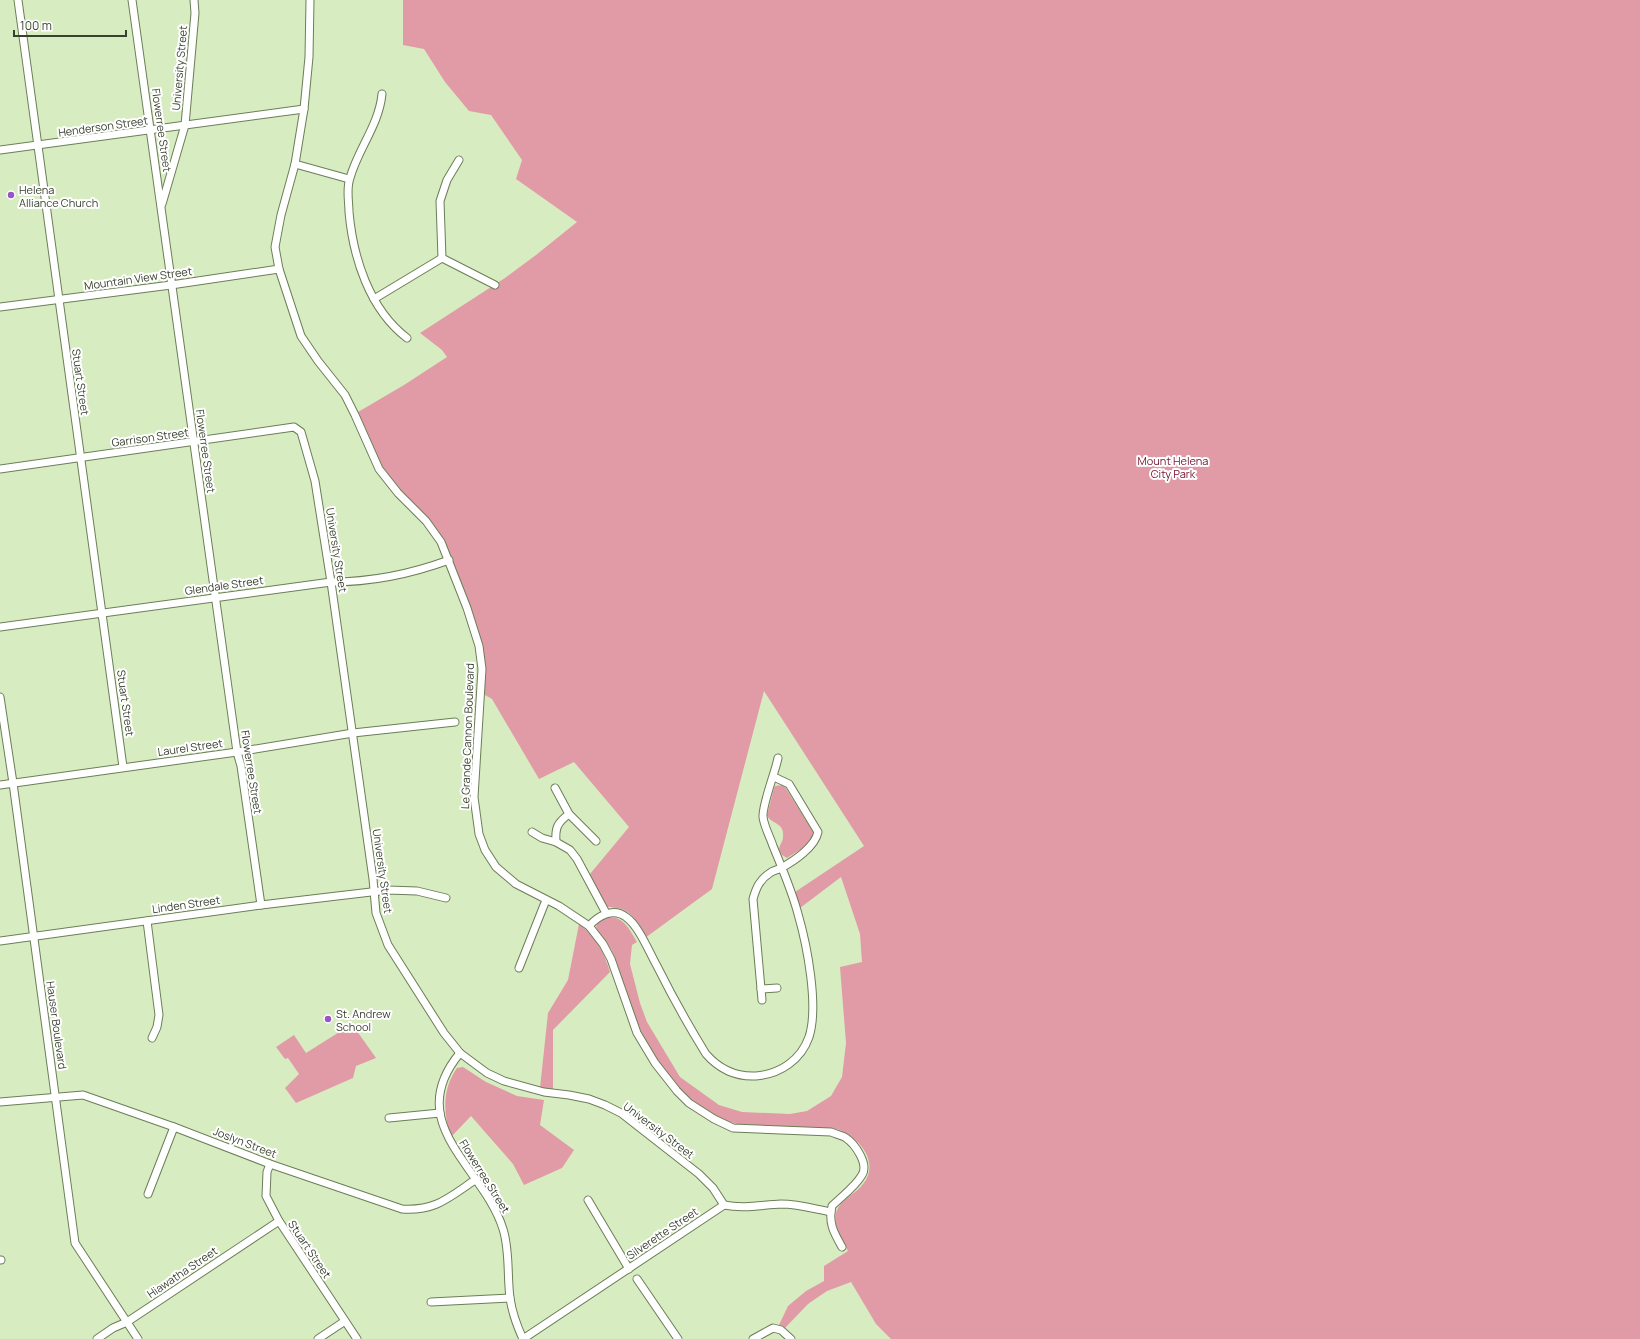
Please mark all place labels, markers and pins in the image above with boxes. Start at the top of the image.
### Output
place label: Helena Alliance Church [19,182,98,210]
marker: Helena Alliance Church [6,190,16,200]
place label: St. Andrew School [336,1006,391,1034]
marker: St. Andrew School [323,1014,333,1024]

